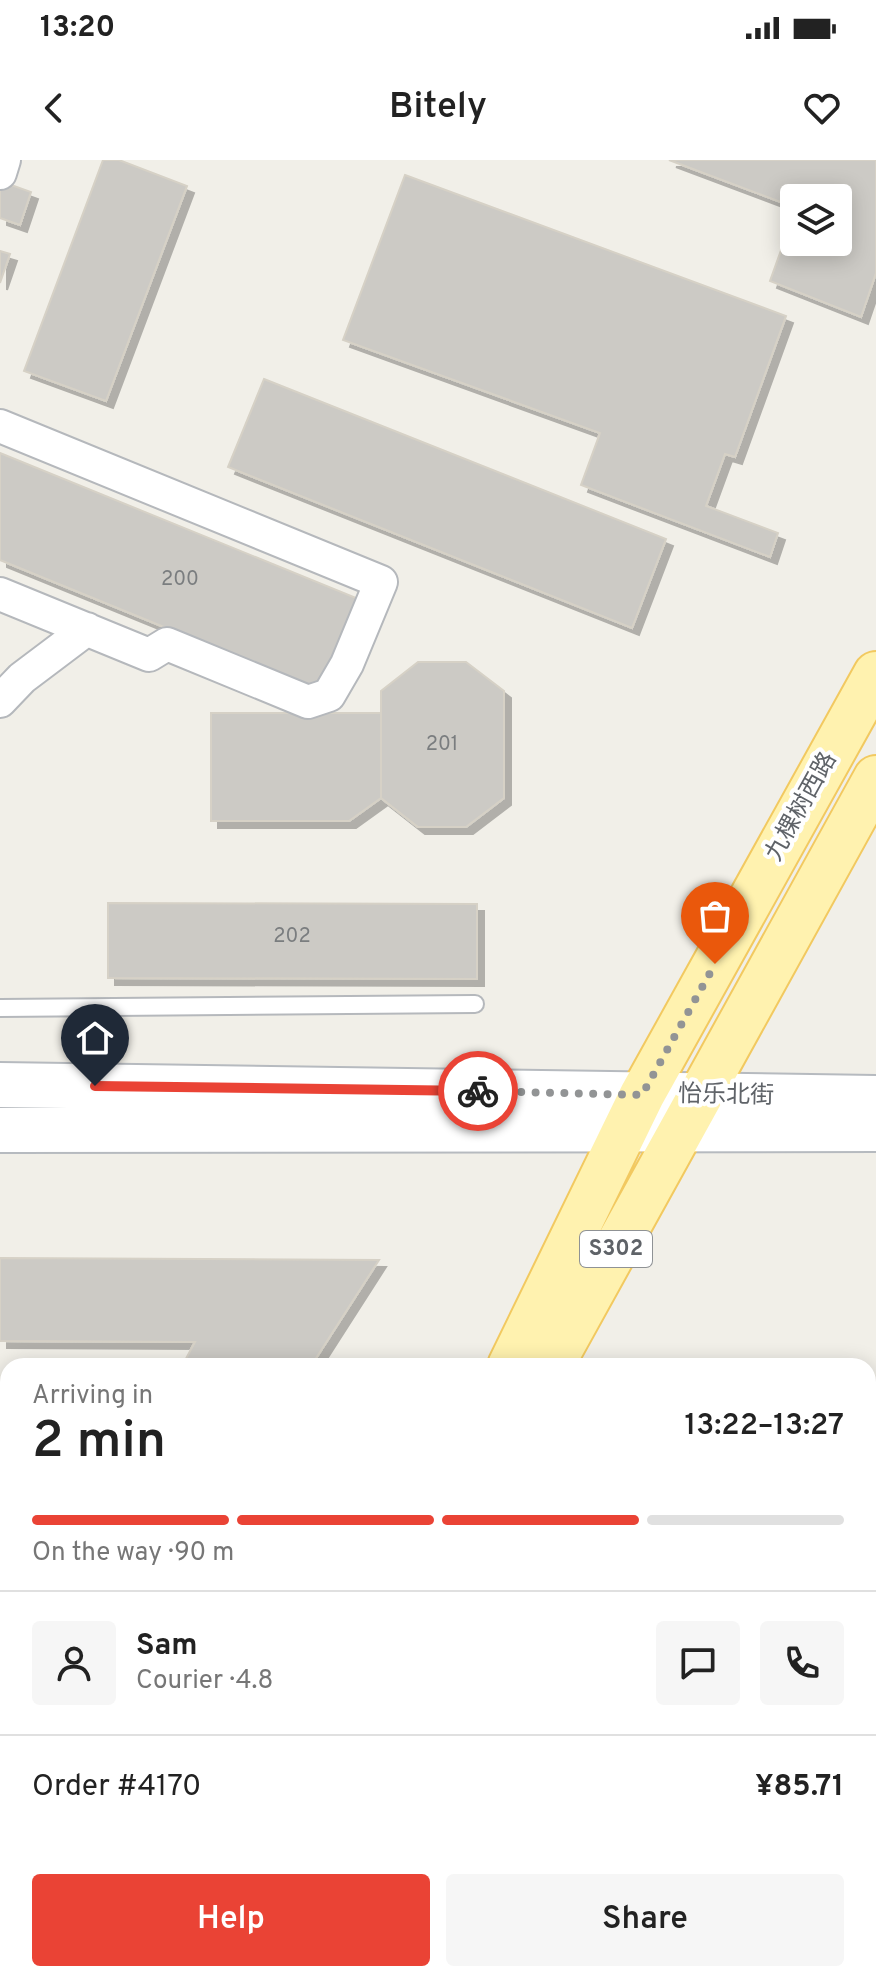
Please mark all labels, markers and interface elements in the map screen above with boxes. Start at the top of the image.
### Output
text: 13:20 [40,10,115,47]
text: Bitely [389,85,487,131]
icon: back [32,86,76,130]
icon: heart [800,86,844,130]
map controls [780,184,852,256]
button: layers [780,184,852,256]
house number: 200 [161,567,199,593]
house number: 201 [426,732,458,758]
street label: 九棵树西路 [760,747,844,867]
pin [681,882,749,964]
icon: bag [693,894,737,938]
house number: 202 [273,924,311,950]
pin [61,1004,129,1086]
icon: home [73,1016,117,1060]
courier [438,1051,518,1131]
icon: bike [456,1069,500,1113]
street label: 怡乐北街 [678,1080,774,1112]
road number: S302 [580,1231,652,1267]
text: Arriving in [32,1380,153,1413]
text: 13:22–13:27 [684,1408,844,1445]
text: 2 min [32,1410,166,1476]
text: On the way · 90 m [32,1537,234,1570]
button: person [32,1621,116,1705]
button: chat [656,1621,740,1705]
button: phone [760,1621,844,1705]
text: Sam [136,1628,198,1665]
text: Courier · 4.8 [136,1665,273,1698]
text: Order #4170 [32,1769,201,1806]
text: ¥85.71 [755,1769,844,1806]
button: Help [32,1874,430,1966]
button: Share [446,1874,844,1966]

